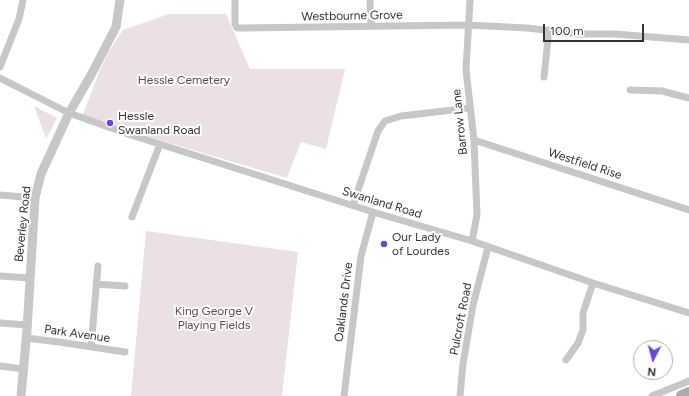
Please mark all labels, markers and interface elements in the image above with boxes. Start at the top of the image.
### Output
street label: Westbourne Grove [301,8,403,24]
scale bar [545,16,646,42]
text: 100 m [550,24,584,38]
park label: Hessle Cemetery [138,73,230,87]
street label: Barrow Lane [449,88,471,156]
place label: Hessle Swanland Road [118,109,201,137]
marker: Hessle Swanland Road [105,118,115,128]
street label: Westfield Rise [546,145,624,183]
street label: Swanland Road [340,184,424,222]
street label: Beverley Road [12,185,34,263]
place label: Our Lady of Lourdes [392,230,449,258]
marker: Our Lady of Lourdes [379,239,389,249]
street label: Oaklands Drive [332,261,356,343]
street label: Pulcroft Road [447,282,475,356]
park label: King George V Playing Fields [175,304,253,332]
street label: Park Avenue [43,322,111,346]
north arrow [633,340,673,380]
text: N [647,365,657,378]

